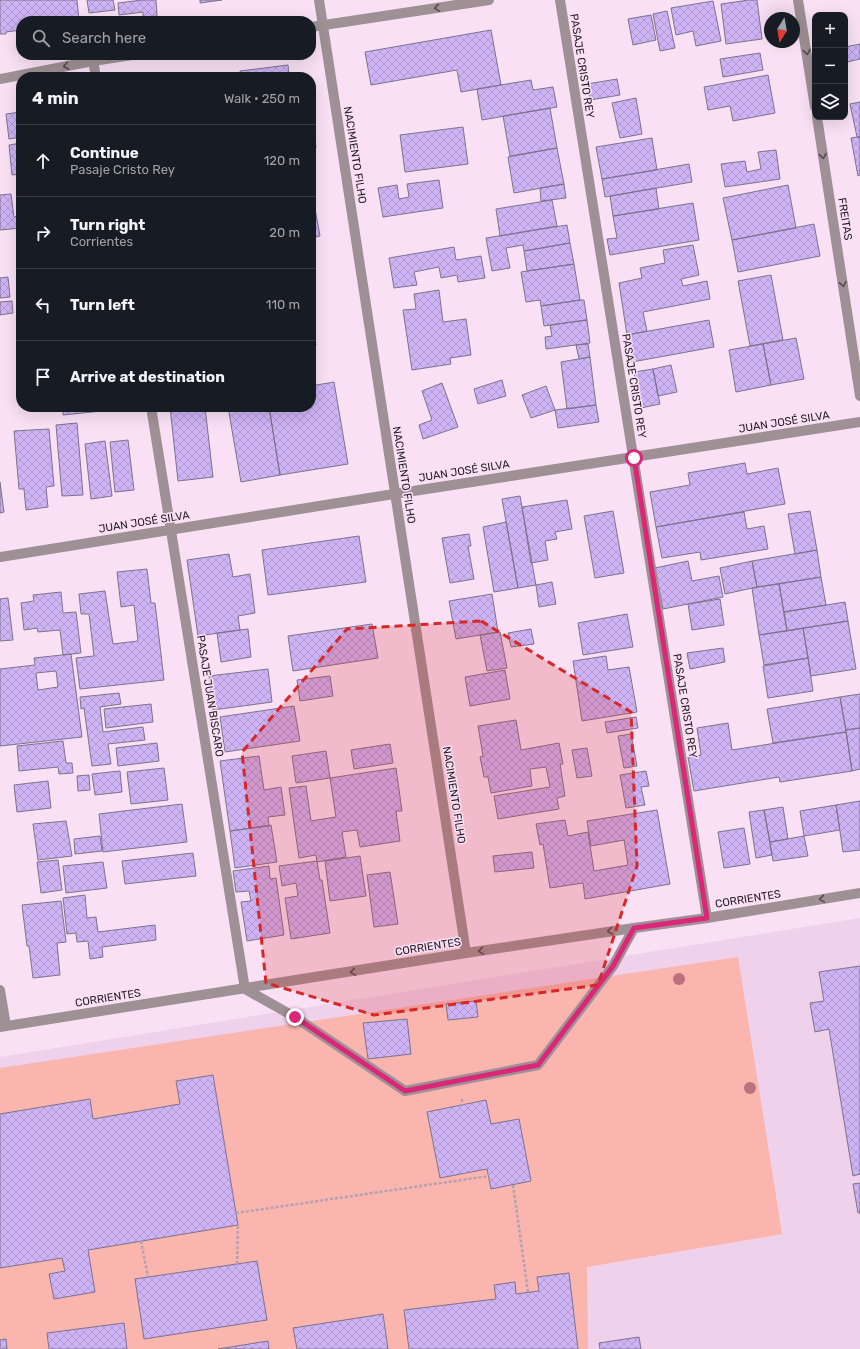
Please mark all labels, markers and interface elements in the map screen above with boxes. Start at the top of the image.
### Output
one-way arrow [434,3,440,12]
north arrow [764,12,800,48]
map controls [812,12,848,120]
button: + [812,12,848,48]
street label: PASAJE CRISTO REY [567,13,597,119]
search box [16,16,316,60]
icon: search [30,27,52,49]
text: Search here [62,29,146,47]
button: − [812,48,848,84]
one-way arrow [802,49,810,55]
one-way arrow [63,61,69,70]
button: layers [812,84,848,120]
text: 4 min [32,88,79,108]
text: Walk · 250 m [224,91,300,106]
street label: NACIMIENTO FILHO [341,105,369,205]
text: Continue [70,144,139,162]
icon: ahead [32,150,54,172]
one-way arrow [818,152,827,159]
text: 120 m [264,153,300,168]
text: Pasaje Cristo Rey [70,162,175,177]
street label: FREITAS [835,197,855,241]
text: Turn right [70,216,145,234]
icon: right [32,222,54,244]
text: 20 m [269,225,300,240]
text: Corrientes [70,234,133,249]
one-way arrow [838,281,847,287]
icon: left [32,294,54,316]
text: Turn left [70,296,135,314]
text: 110 m [266,297,300,312]
street label: PASAJE CRISTO REY [619,333,649,439]
icon: arrive [32,366,54,388]
text: Arrive at destination [70,368,225,386]
street label: JUAN JOSÉ SILVA [738,408,831,436]
street label: NACIMIENTO FILHO [390,425,418,525]
route start [625,449,643,467]
street label: JUAN JOSÉ SILVA [418,457,511,485]
street label: JUAN JOSÉ SILVA [98,508,191,536]
street label: PASAJE JUAN BISCARO [194,634,226,758]
street label: PASAJE CRISTO REY [670,653,700,759]
street label: NACIMIENTO FILHO [440,745,468,845]
street label: CORRIENTES [714,887,782,911]
one-way arrow [818,894,825,903]
one-way arrow [607,926,613,935]
street label: CORRIENTES [394,935,462,959]
one-way arrow [478,946,485,955]
one-way arrow [350,967,356,976]
street label: CORRIENTES [74,986,142,1010]
route end [286,1008,304,1026]

